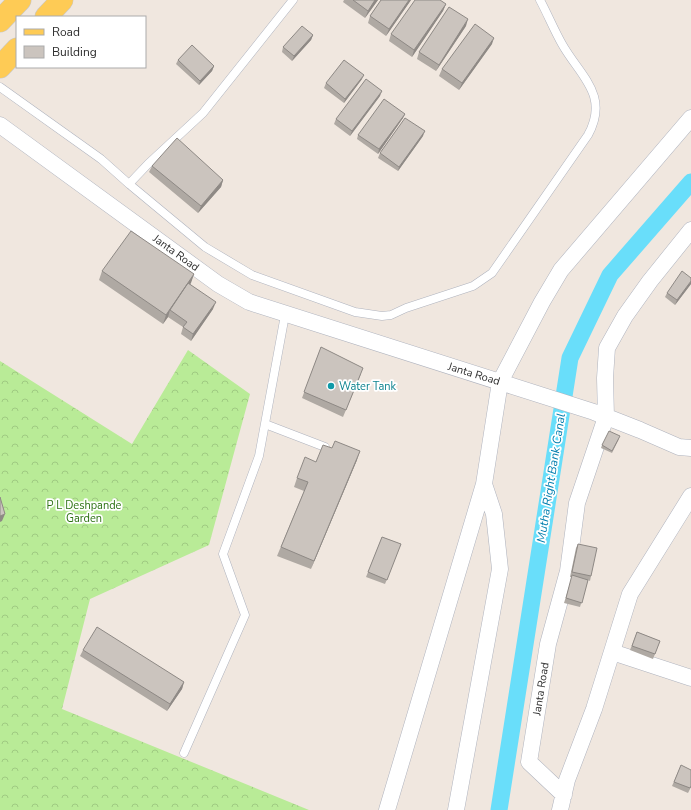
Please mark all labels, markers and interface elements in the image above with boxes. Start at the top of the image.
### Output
legend [16,16,146,68]
text: Road [52,24,80,40]
text: Building [52,44,97,60]
street label: Janta Road [149,231,202,275]
street label: Janta Road [445,359,502,389]
place label: Water Tank [339,379,397,394]
marker: Water Tank [326,381,336,391]
water label: Mutha Right Bank Canal [533,412,569,544]
park label: P L Deshpande Garden [47,498,122,526]
street label: Janta Road [529,661,553,718]

